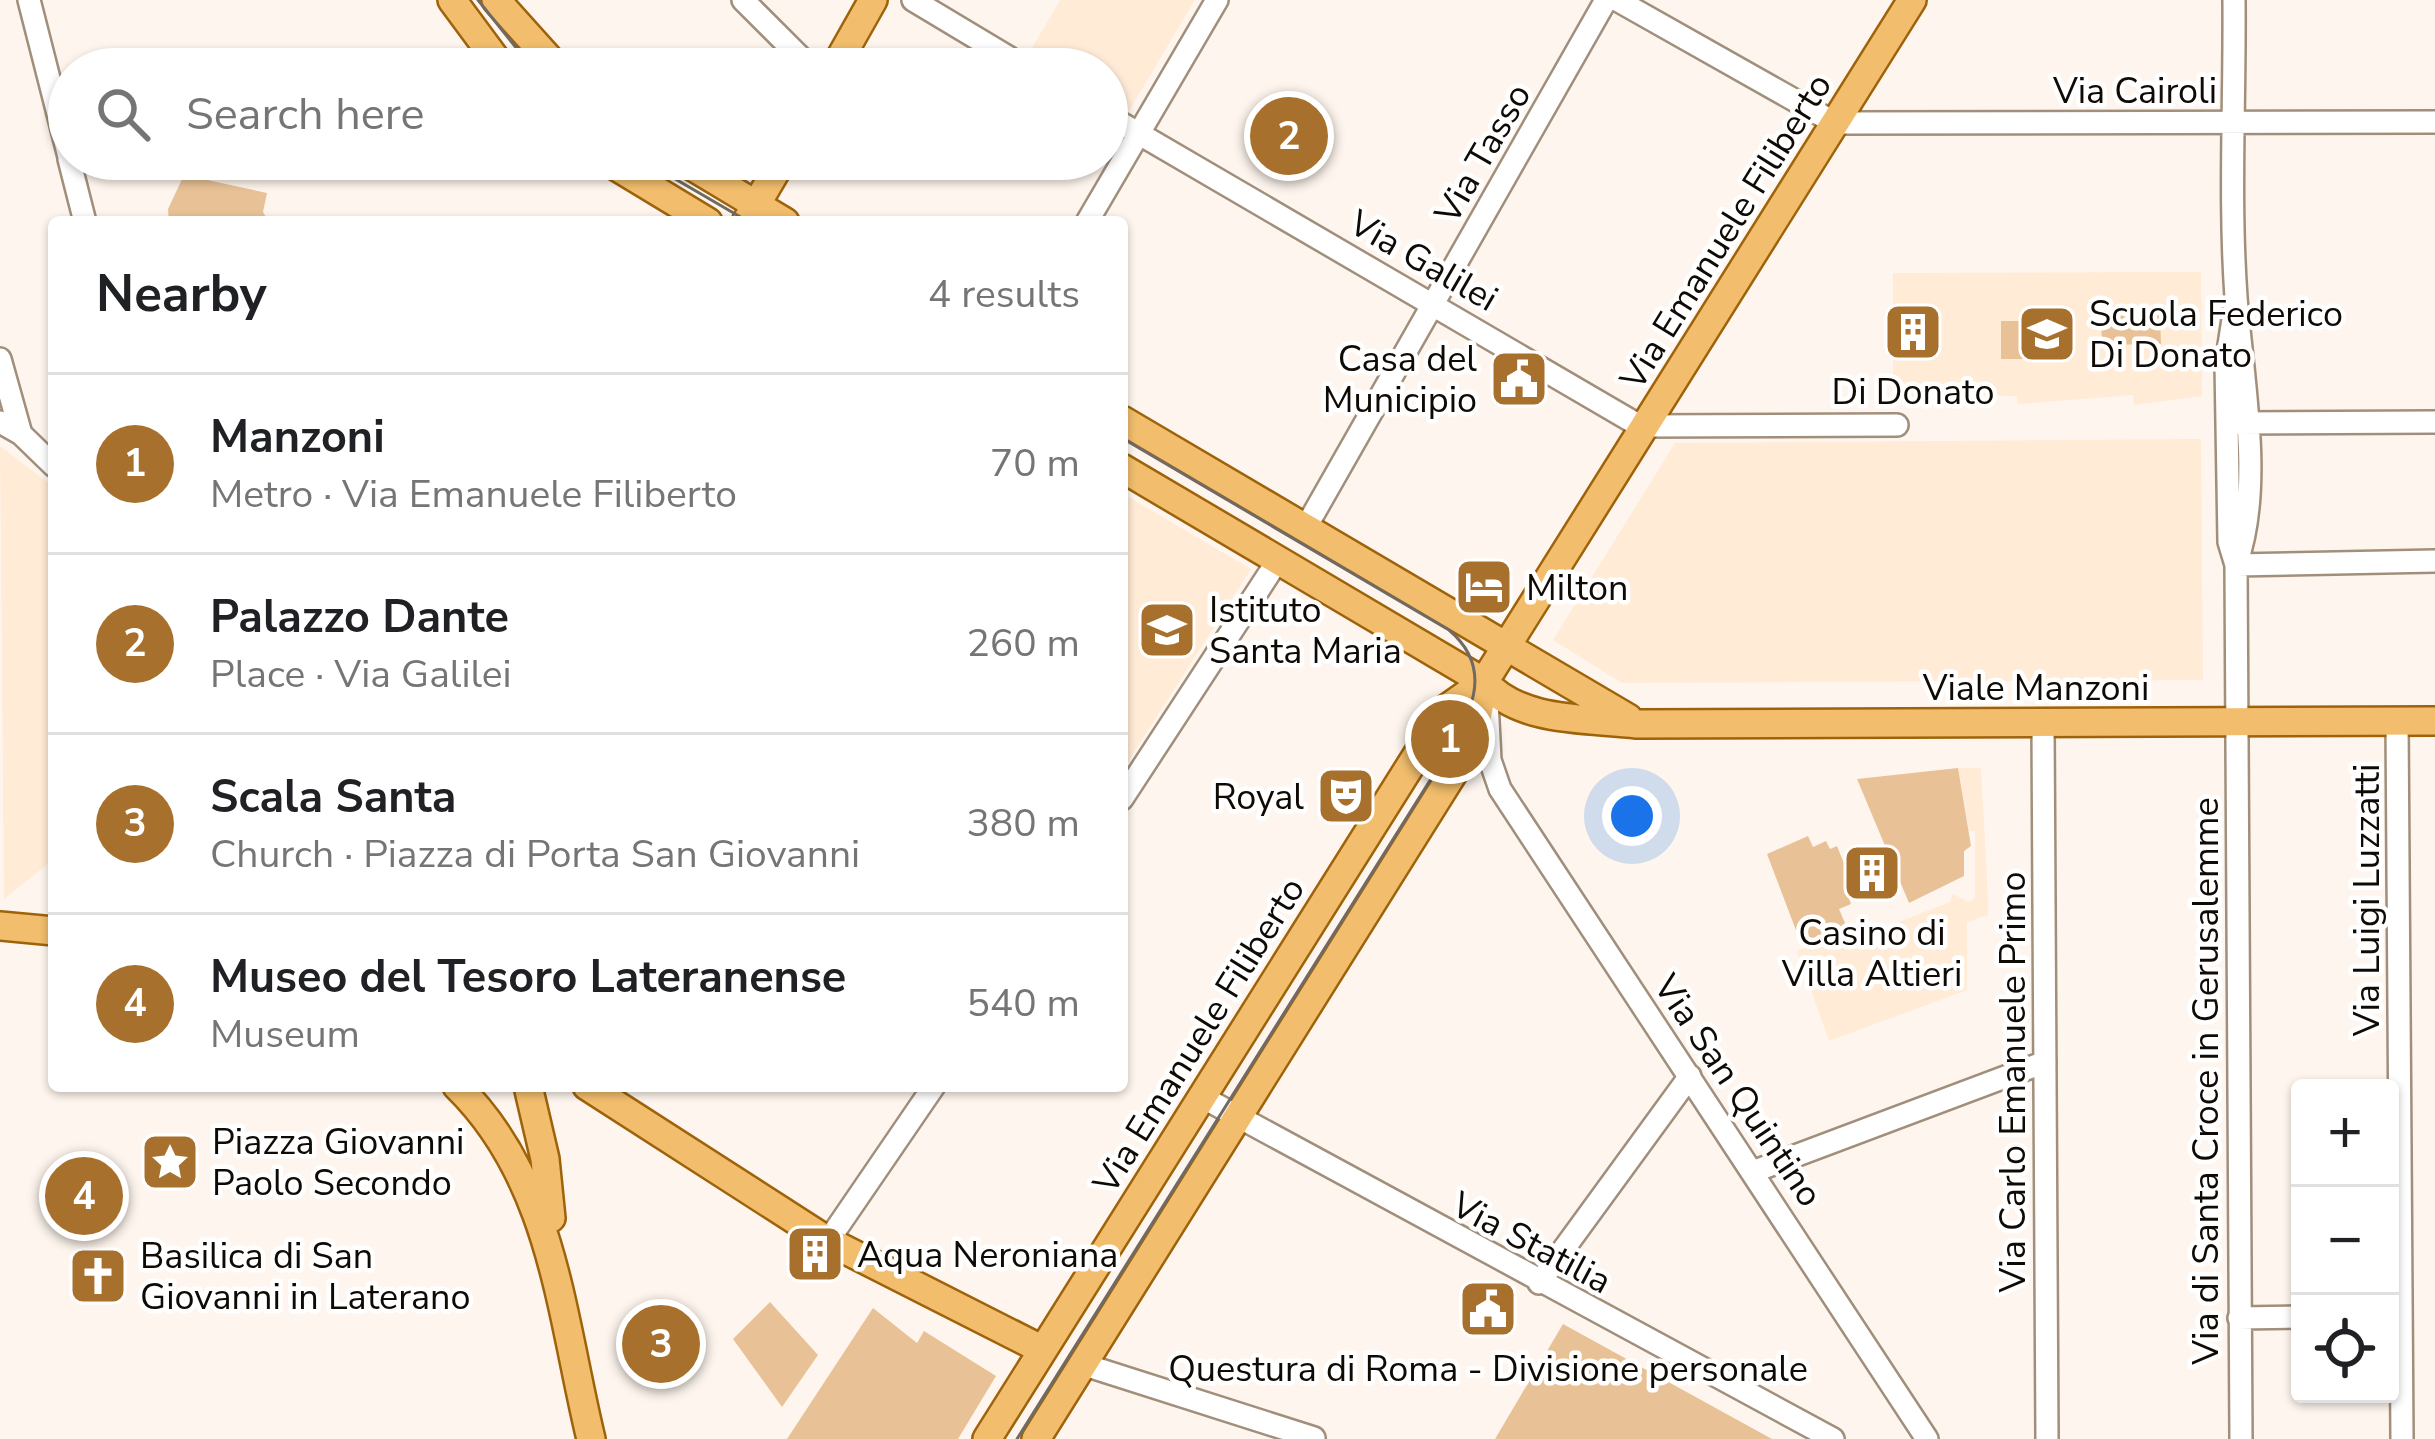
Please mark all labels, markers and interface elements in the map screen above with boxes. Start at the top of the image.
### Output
search box [48,48,1128,180]
street label: Via Emanuele Filiberto [1608,64,1844,400]
street label: Via Cairoli [2052,67,2217,116]
street label: Via Tasso [1423,75,1543,234]
icon: search [90,81,156,147]
text: Search here [186,84,425,145]
pin: 2 [1250,91,1328,181]
street label: Via Galilei [1339,199,1506,323]
text: Nearby [96,259,267,329]
text: 4 results [928,268,1080,321]
place label: Scuola Federico Di Donato [2089,290,2343,380]
building icon: Di Donato [1882,301,1944,363]
school or university icon: Scuola Federico Di Donato [2016,303,2078,365]
place label: Casa del Municipio [1323,335,1477,425]
public building icon: Casa del Municipio [1488,348,1550,410]
place label: Di Donato [1831,368,1995,417]
text: Manzoni [210,407,385,468]
text: 1 [123,437,147,490]
text: 70 m [990,437,1080,490]
text: Metro · Via Emanuele Filiberto [210,468,737,521]
hotel icon: Milton [1453,556,1515,618]
place label: Milton [1526,564,1628,613]
place label: Istituto Santa Maria [1209,586,1402,676]
text: Palazzo Dante [210,587,509,648]
school or university icon: Istituto Santa Maria [1136,599,1198,661]
text: 2 [123,617,147,670]
text: 260 m [966,617,1080,670]
text: Place · Via Galilei [210,648,512,701]
street label: Viale Manzoni [1922,664,2149,713]
pin: 1 [1411,694,1489,784]
street label: Via Luigi Luzzatti [2343,764,2392,1037]
theatre icon: Royal [1315,765,1377,827]
text: Scala Santa [210,767,456,828]
place label: Royal [1213,773,1304,822]
your location [1602,786,1662,846]
text: 3 [123,797,147,850]
text: 380 m [966,797,1080,850]
street label: Via di Santa Croce in Gerusalemme [2182,797,2231,1366]
text: Church · Piazza di Porta San Giovanni [210,828,860,881]
building icon: Casino di Villa Altieri [1841,842,1903,904]
street label: Via Emanuele Filiberto [1081,868,1317,1204]
street label: Via Carlo Emanuele Primo [1989,872,2038,1293]
place label: Casino di Villa Altieri [1781,909,1962,999]
text: Museo del Tesoro Lateranense [210,947,846,1008]
street label: Via San Quintino [1641,964,1834,1217]
text: 4 [123,977,147,1030]
text: 540 m [966,977,1080,1030]
text: Museum [210,1008,360,1061]
map controls [2291,1079,2399,1403]
button: + [2291,1079,2399,1187]
place label: Piazza Giovanni Paolo Secondo [212,1118,464,1208]
place icon: Piazza Giovanni Paolo Secondo [139,1131,201,1193]
pin: 4 [45,1151,123,1241]
street label: Via Statilia [1442,1180,1620,1306]
button: − [2291,1187,2399,1295]
building icon: Aqua Neroniana [784,1223,846,1285]
place label: Aqua Neroniana [857,1231,1118,1280]
place label: Basilica di San Giovanni in Laterano [140,1232,471,1322]
church icon: Basilica di San Giovanni in Laterano [67,1245,129,1307]
public building icon: Questura di Roma - Divisione personale [1457,1278,1519,1340]
button: locate [2291,1295,2399,1403]
pin: 3 [622,1299,700,1389]
place label: Questura di Roma - Divisione personale [1168,1345,1808,1394]

